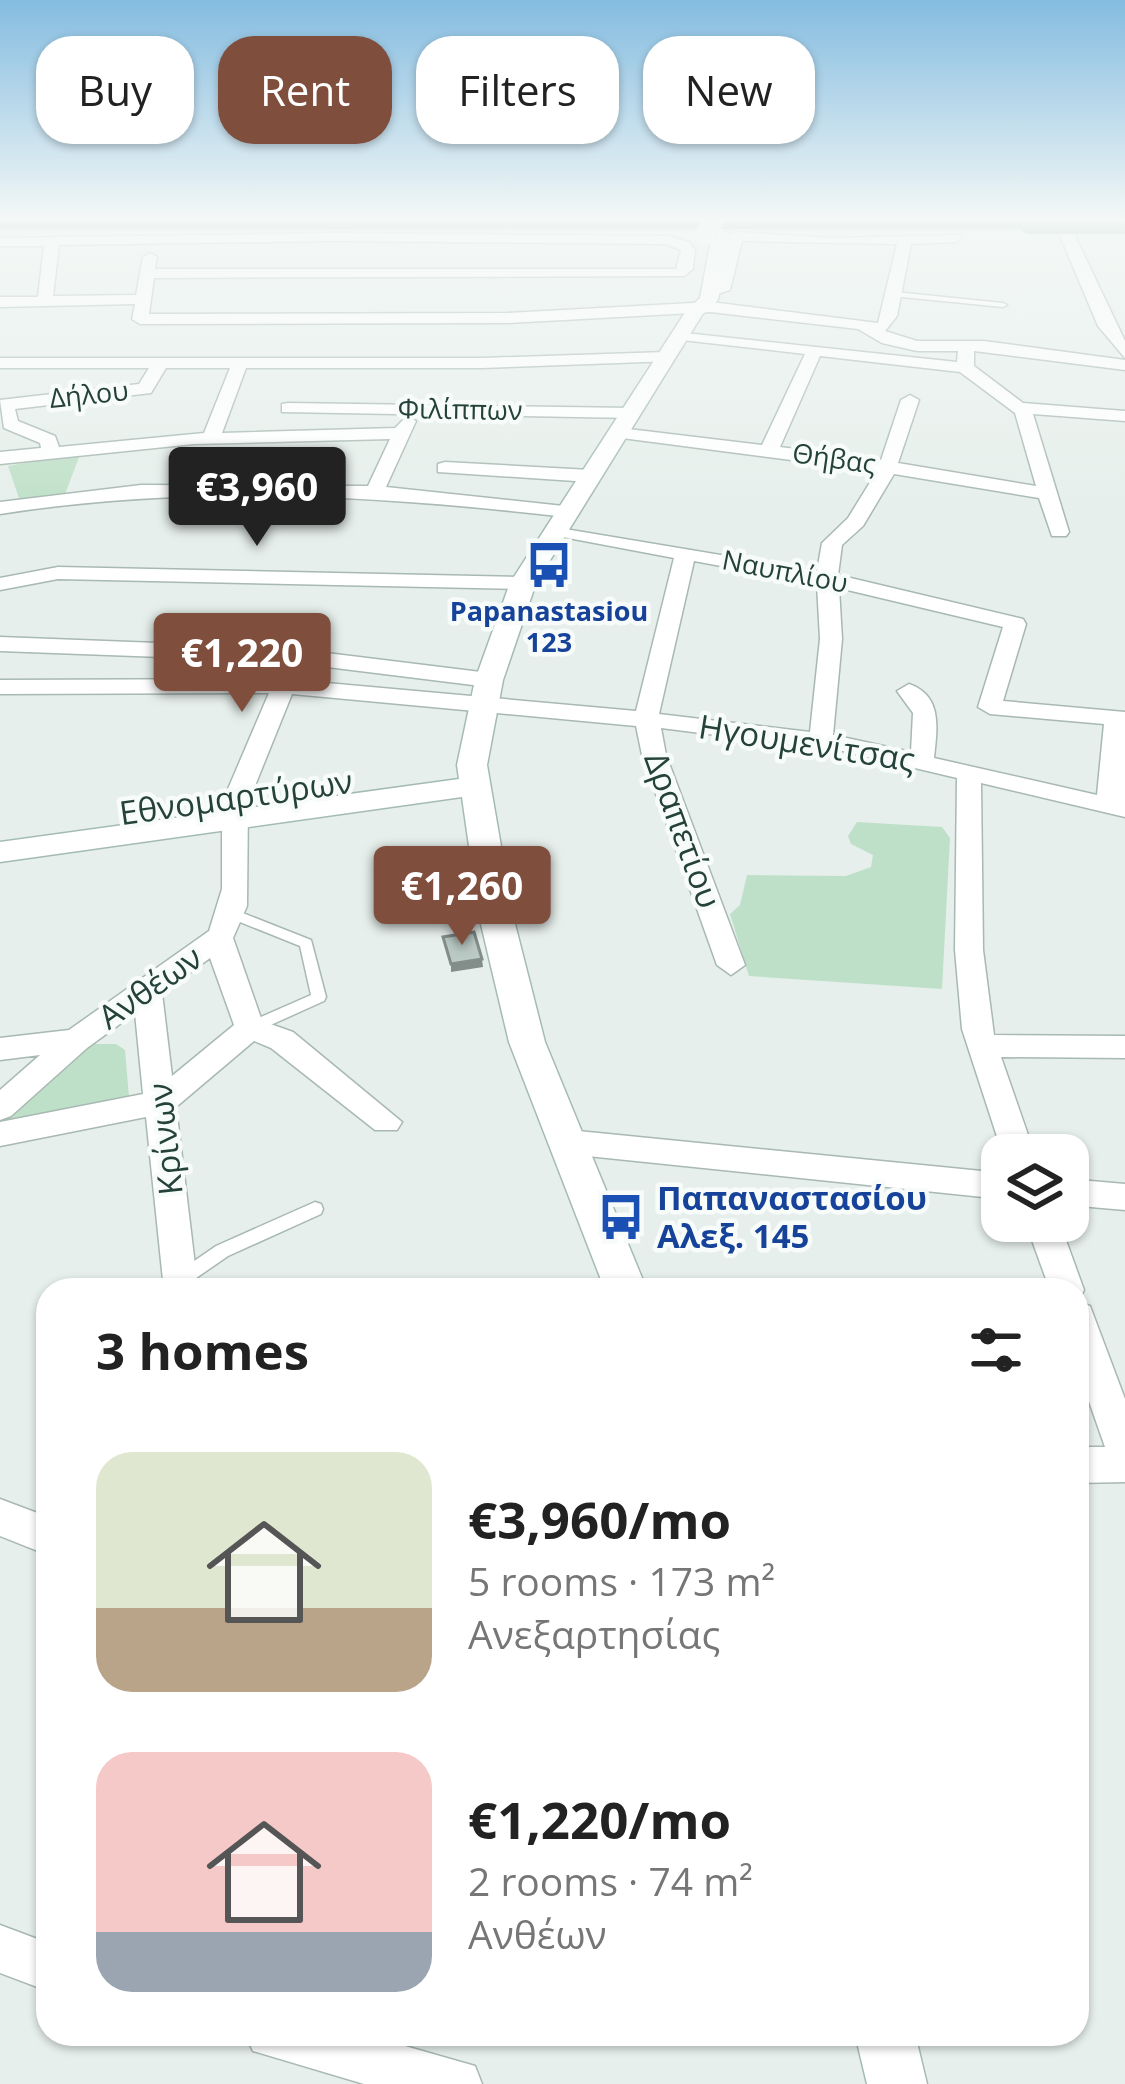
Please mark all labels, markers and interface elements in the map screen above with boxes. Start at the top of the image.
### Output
chip: Buy [36,36,194,144]
chip: Rent [218,36,392,144]
chip: Filters [416,36,619,144]
chip: New [643,36,815,144]
street label: Δήλου [47,371,130,416]
street label: Φιλίππων [397,389,523,428]
street label: Θήβας [790,433,878,482]
pin: €3,960 [159,447,355,549]
text: €3,960 [196,459,318,512]
bus stop icon: Papanastasiou 123 [524,540,574,590]
street label: Ναυπλίου [719,540,851,601]
place label: Papanastasiou 123 [450,592,648,660]
pin: €1,220 [144,613,340,715]
text: €1,220 [181,625,303,678]
street label: Ηγουμενίτσας [696,703,918,782]
street label: Δραπετίου [634,745,733,914]
street label: Εθνομαρτύρων [116,758,355,835]
pin: €1,260 [364,846,560,948]
text: €1,260 [401,858,523,911]
street label: Ανθέων [89,934,211,1039]
street label: Κρίνων [136,1081,193,1197]
map controls [981,1134,1089,1242]
button: layers [981,1134,1089,1242]
place label: Παπαναστασίου Αλεξ. 145 [657,1175,927,1258]
bus stop icon: Παπαναστασίου Αλεξ. 145 [596,1192,646,1242]
text: 3 homes [96,1315,309,1385]
icon: filters [963,1317,1029,1383]
text: €3,960/mo [468,1484,731,1554]
icon: home [192,1500,336,1644]
text: 5 rooms · 173 m² [468,1554,775,1607]
text: Ανεξαρτησίας [468,1607,720,1660]
text: €1,220/mo [468,1784,731,1854]
icon: home [192,1800,336,1944]
text: 2 rooms · 74 m² [468,1854,753,1907]
text: Ανθέων [468,1907,607,1960]

